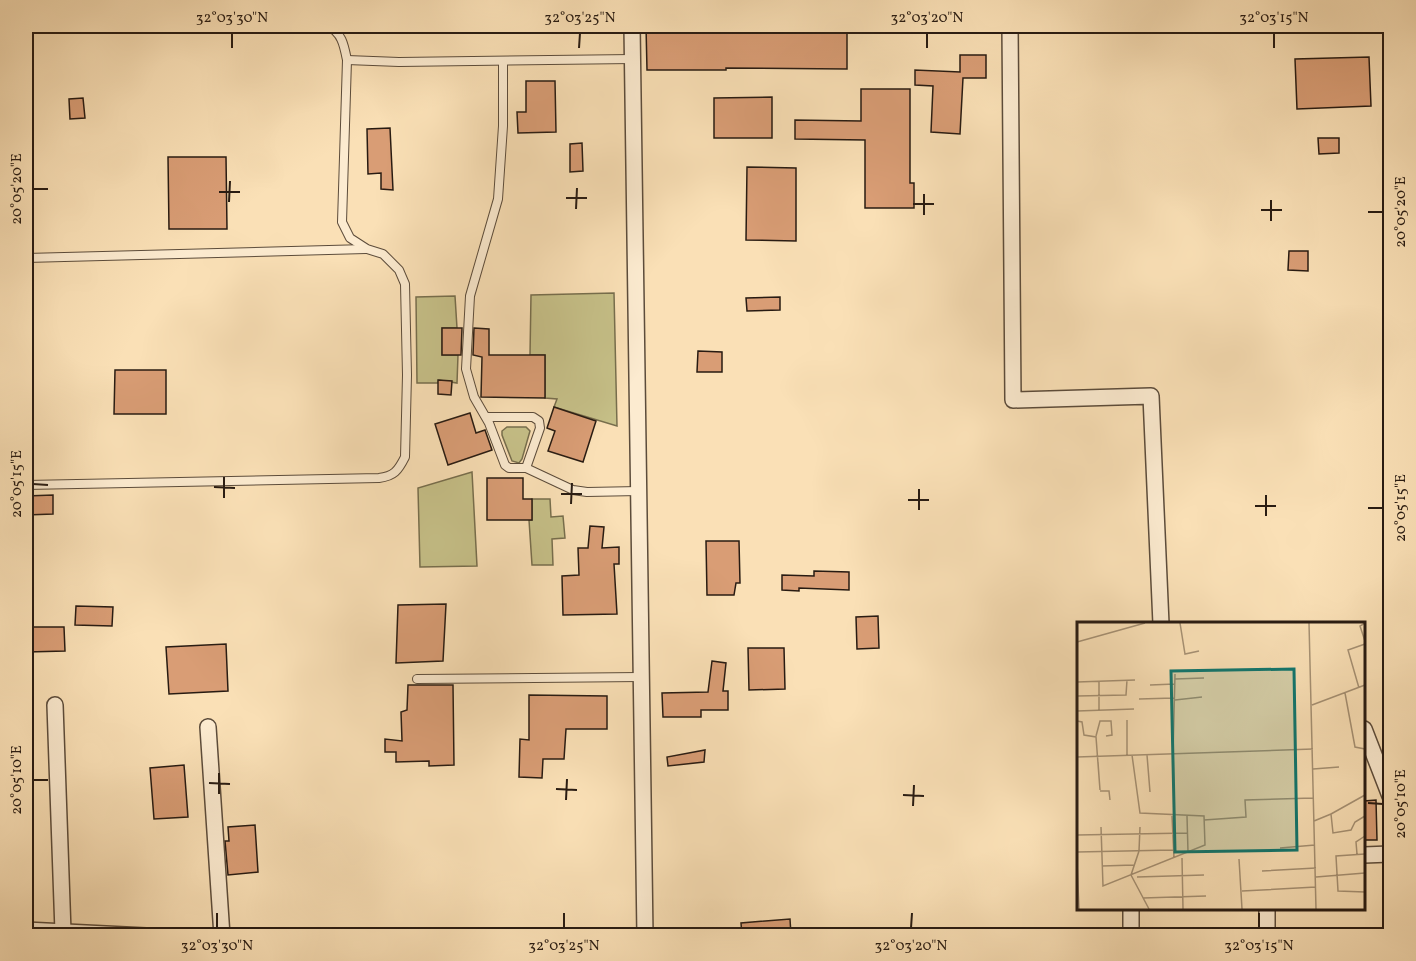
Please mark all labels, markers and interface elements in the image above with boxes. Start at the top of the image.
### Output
text: 32°03'30"N [196,8,268,29]
text: 32°03'25"N [544,8,616,29]
text: 32°03'20"N [891,8,963,29]
text: 32°03'15"N [1239,8,1309,29]
text: 20°05'20"E [7,153,28,225]
text: 20°05'20"E [1391,176,1412,248]
text: 20°05'15"E [7,450,28,518]
text: 20°05'15"E [1391,474,1412,542]
inset map [1077,622,1365,910]
text: 20°05'10"E [7,745,28,815]
text: 20°05'10"E [1391,769,1412,839]
text: 32°03'30"N [181,936,253,957]
text: 32°03'25"N [528,936,600,957]
text: 32°03'20"N [875,936,947,957]
text: 32°03'15"N [1224,936,1294,957]

